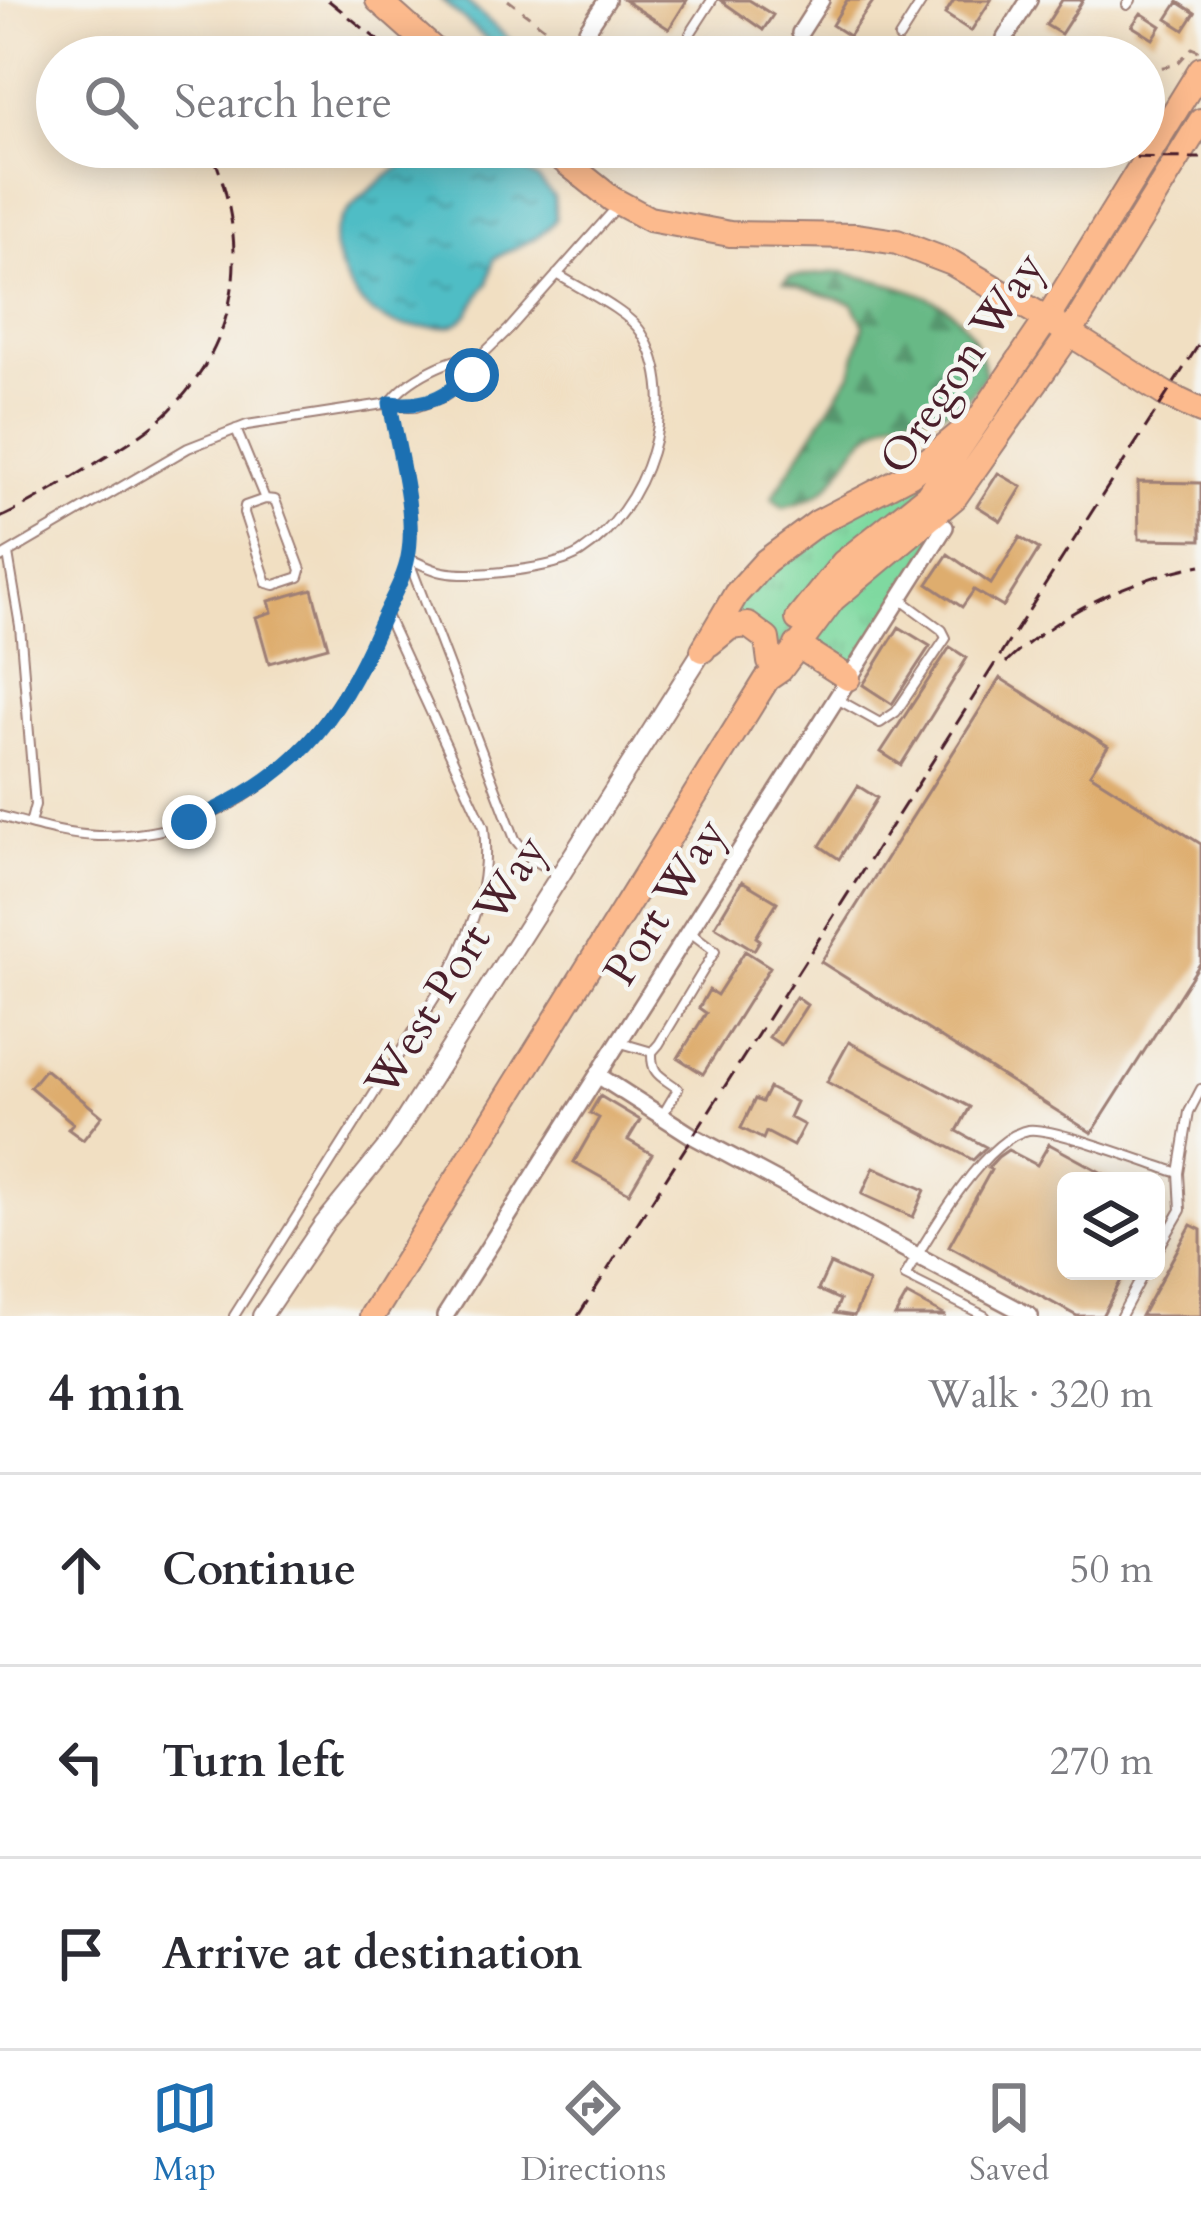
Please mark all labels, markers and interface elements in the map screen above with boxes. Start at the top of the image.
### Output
search box [36,36,1165,168]
icon: search [78,69,144,135]
text: Search here [174,72,392,133]
street label: Oregon Way [865,240,1059,486]
route start [445,348,499,402]
route end [162,795,216,849]
street label: Port Way [590,807,740,997]
street label: West Port Way [351,823,561,1109]
map controls [1057,1172,1165,1280]
button: layers [1057,1172,1165,1280]
text: 4 min [48,1359,184,1429]
text: Walk · 320 m [928,1368,1153,1421]
icon: ahead [48,1537,114,1603]
text: Continue [162,1539,356,1600]
text: 50 m [1070,1543,1153,1596]
icon: left [48,1729,114,1795]
text: Turn left [162,1731,344,1792]
text: 270 m [1050,1735,1153,1788]
icon: arrive [48,1921,114,1987]
text: Arrive at destination [162,1923,582,1984]
tab: Map [152,2075,218,2192]
tab: Directions [521,2075,666,2192]
tab: Saved [969,2075,1049,2192]

